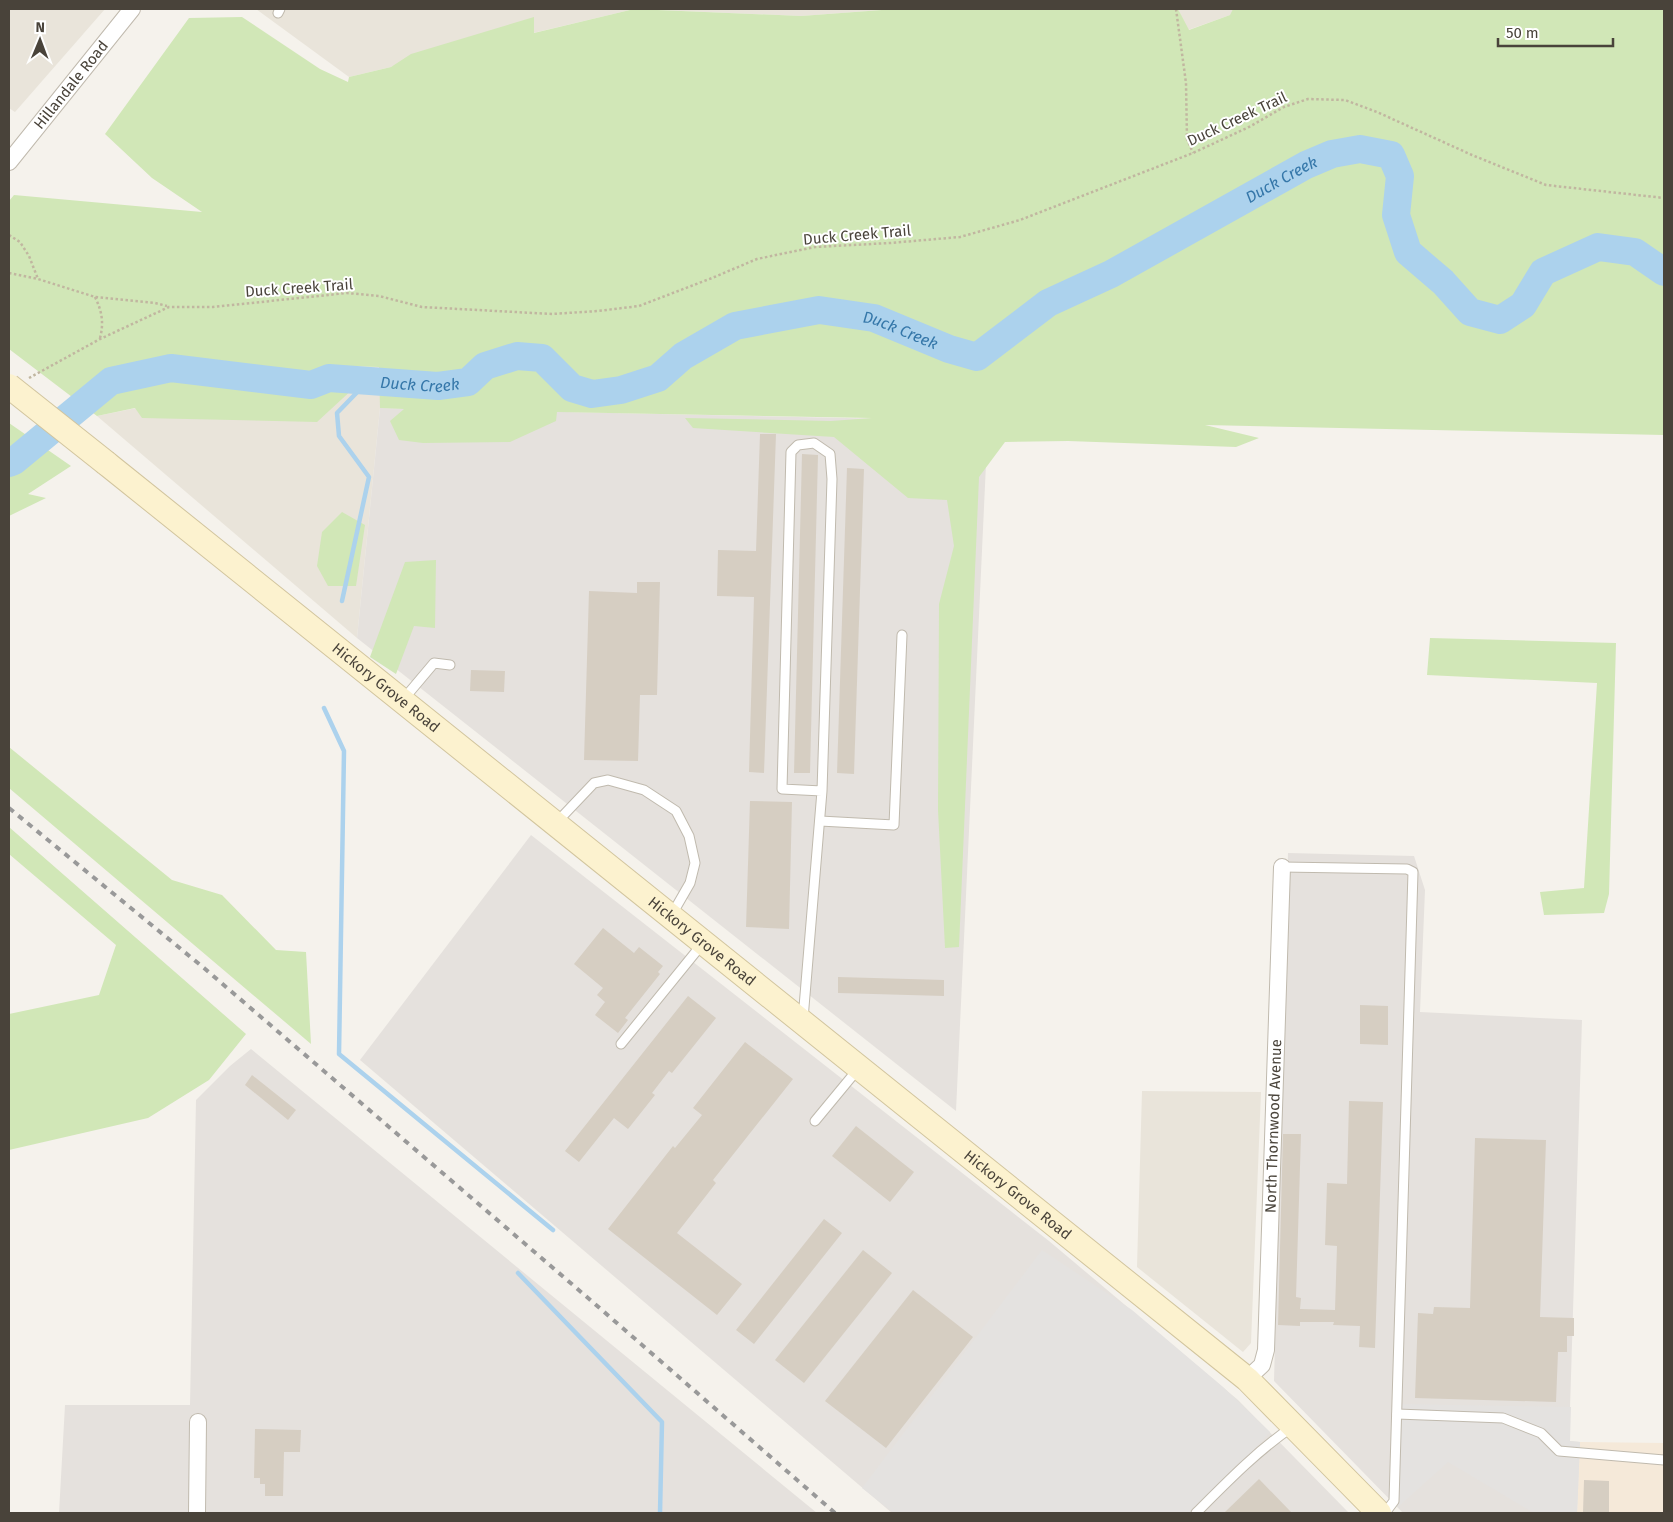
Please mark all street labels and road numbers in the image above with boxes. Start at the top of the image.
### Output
street label: Hillandale Road [30,37,112,133]
street label: Duck Creek Trail [1184,88,1290,150]
street label: Duck Creek Trail [802,221,912,249]
street label: Duck Creek Trail [244,275,354,301]
street label: Hickory Grove Road [329,639,443,736]
street label: Hickory Grove Road [644,893,759,990]
street label: North Thornwood Avenue [1262,1039,1285,1213]
street label: Hickory Grove Road [960,1146,1075,1243]

